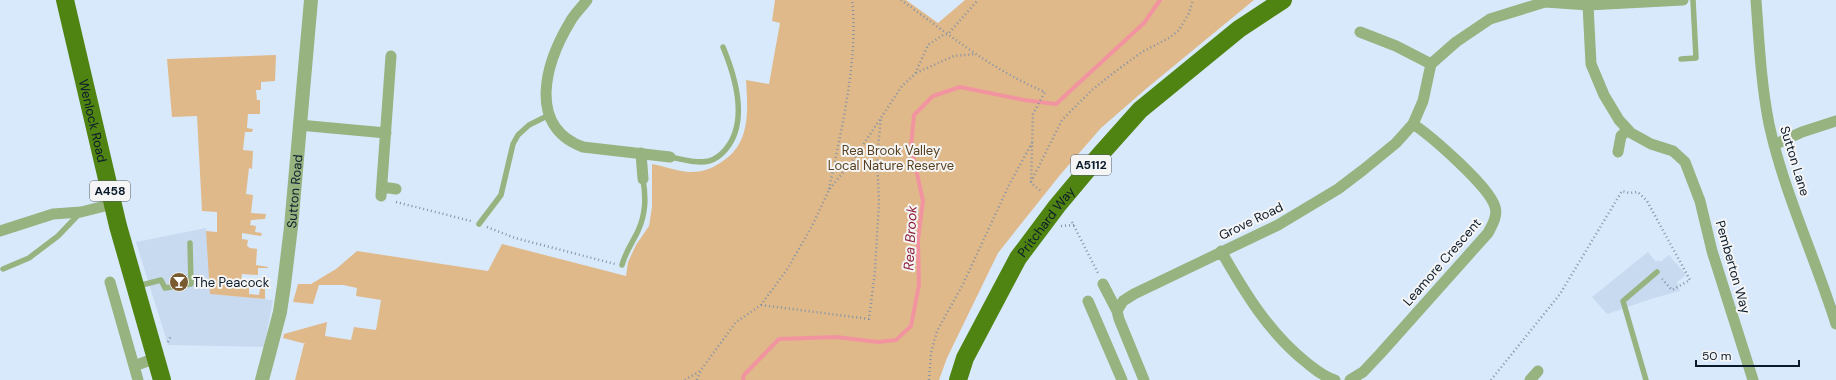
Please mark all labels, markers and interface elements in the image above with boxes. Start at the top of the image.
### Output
street label: Wenlock Road [75,77,111,164]
street label: Sutton Lane [1776,124,1814,198]
park label: Rea Brook Valley Local Nature Reserve [828,142,954,174]
street label: Sutton Road [282,154,306,229]
road number: A5112 [1071,155,1111,175]
road number: A458 [90,181,130,201]
street label: Pritchard Way [1013,183,1078,260]
street label: Grove Road [1216,198,1286,244]
water label: Rea Brook [899,204,921,271]
street label: Leamore Crescent [1399,215,1485,309]
street label: Pemberton Way [1712,218,1754,316]
bar icon: The Peacock [168,271,190,293]
place label: The Peacock [193,274,270,291]
scale bar [1696,342,1799,368]
text: 50 m [1702,348,1731,364]

